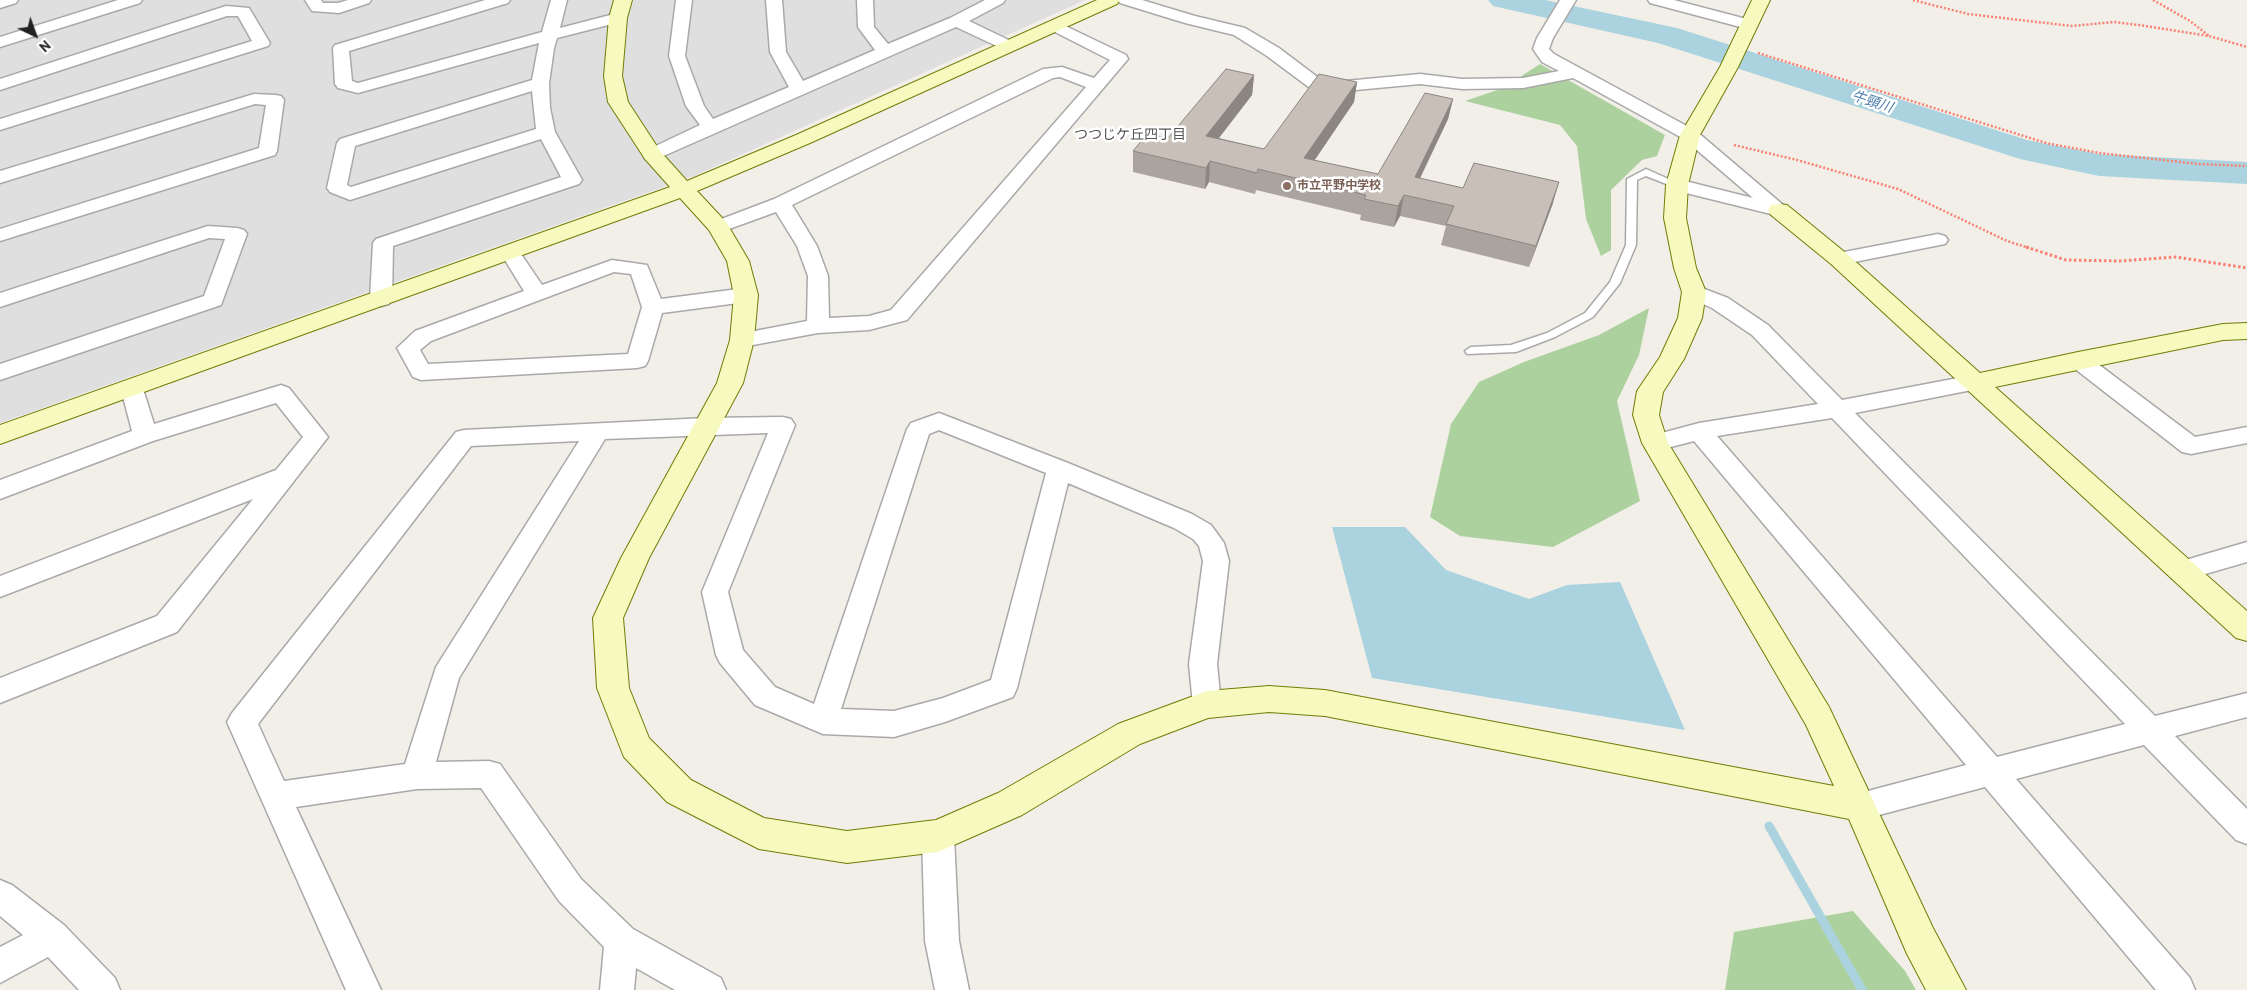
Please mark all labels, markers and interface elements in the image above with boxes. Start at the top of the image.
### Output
north arrow [10,10,60,60]
text: N [36,36,54,56]
water label: 牛頸川 [1849,88,1895,116]
district label: つつじケ丘四丁目 [1074,127,1186,143]
place label: 市立平野中学校 [1297,179,1381,193]
marker: 市立平野中学校 [1281,180,1293,192]

